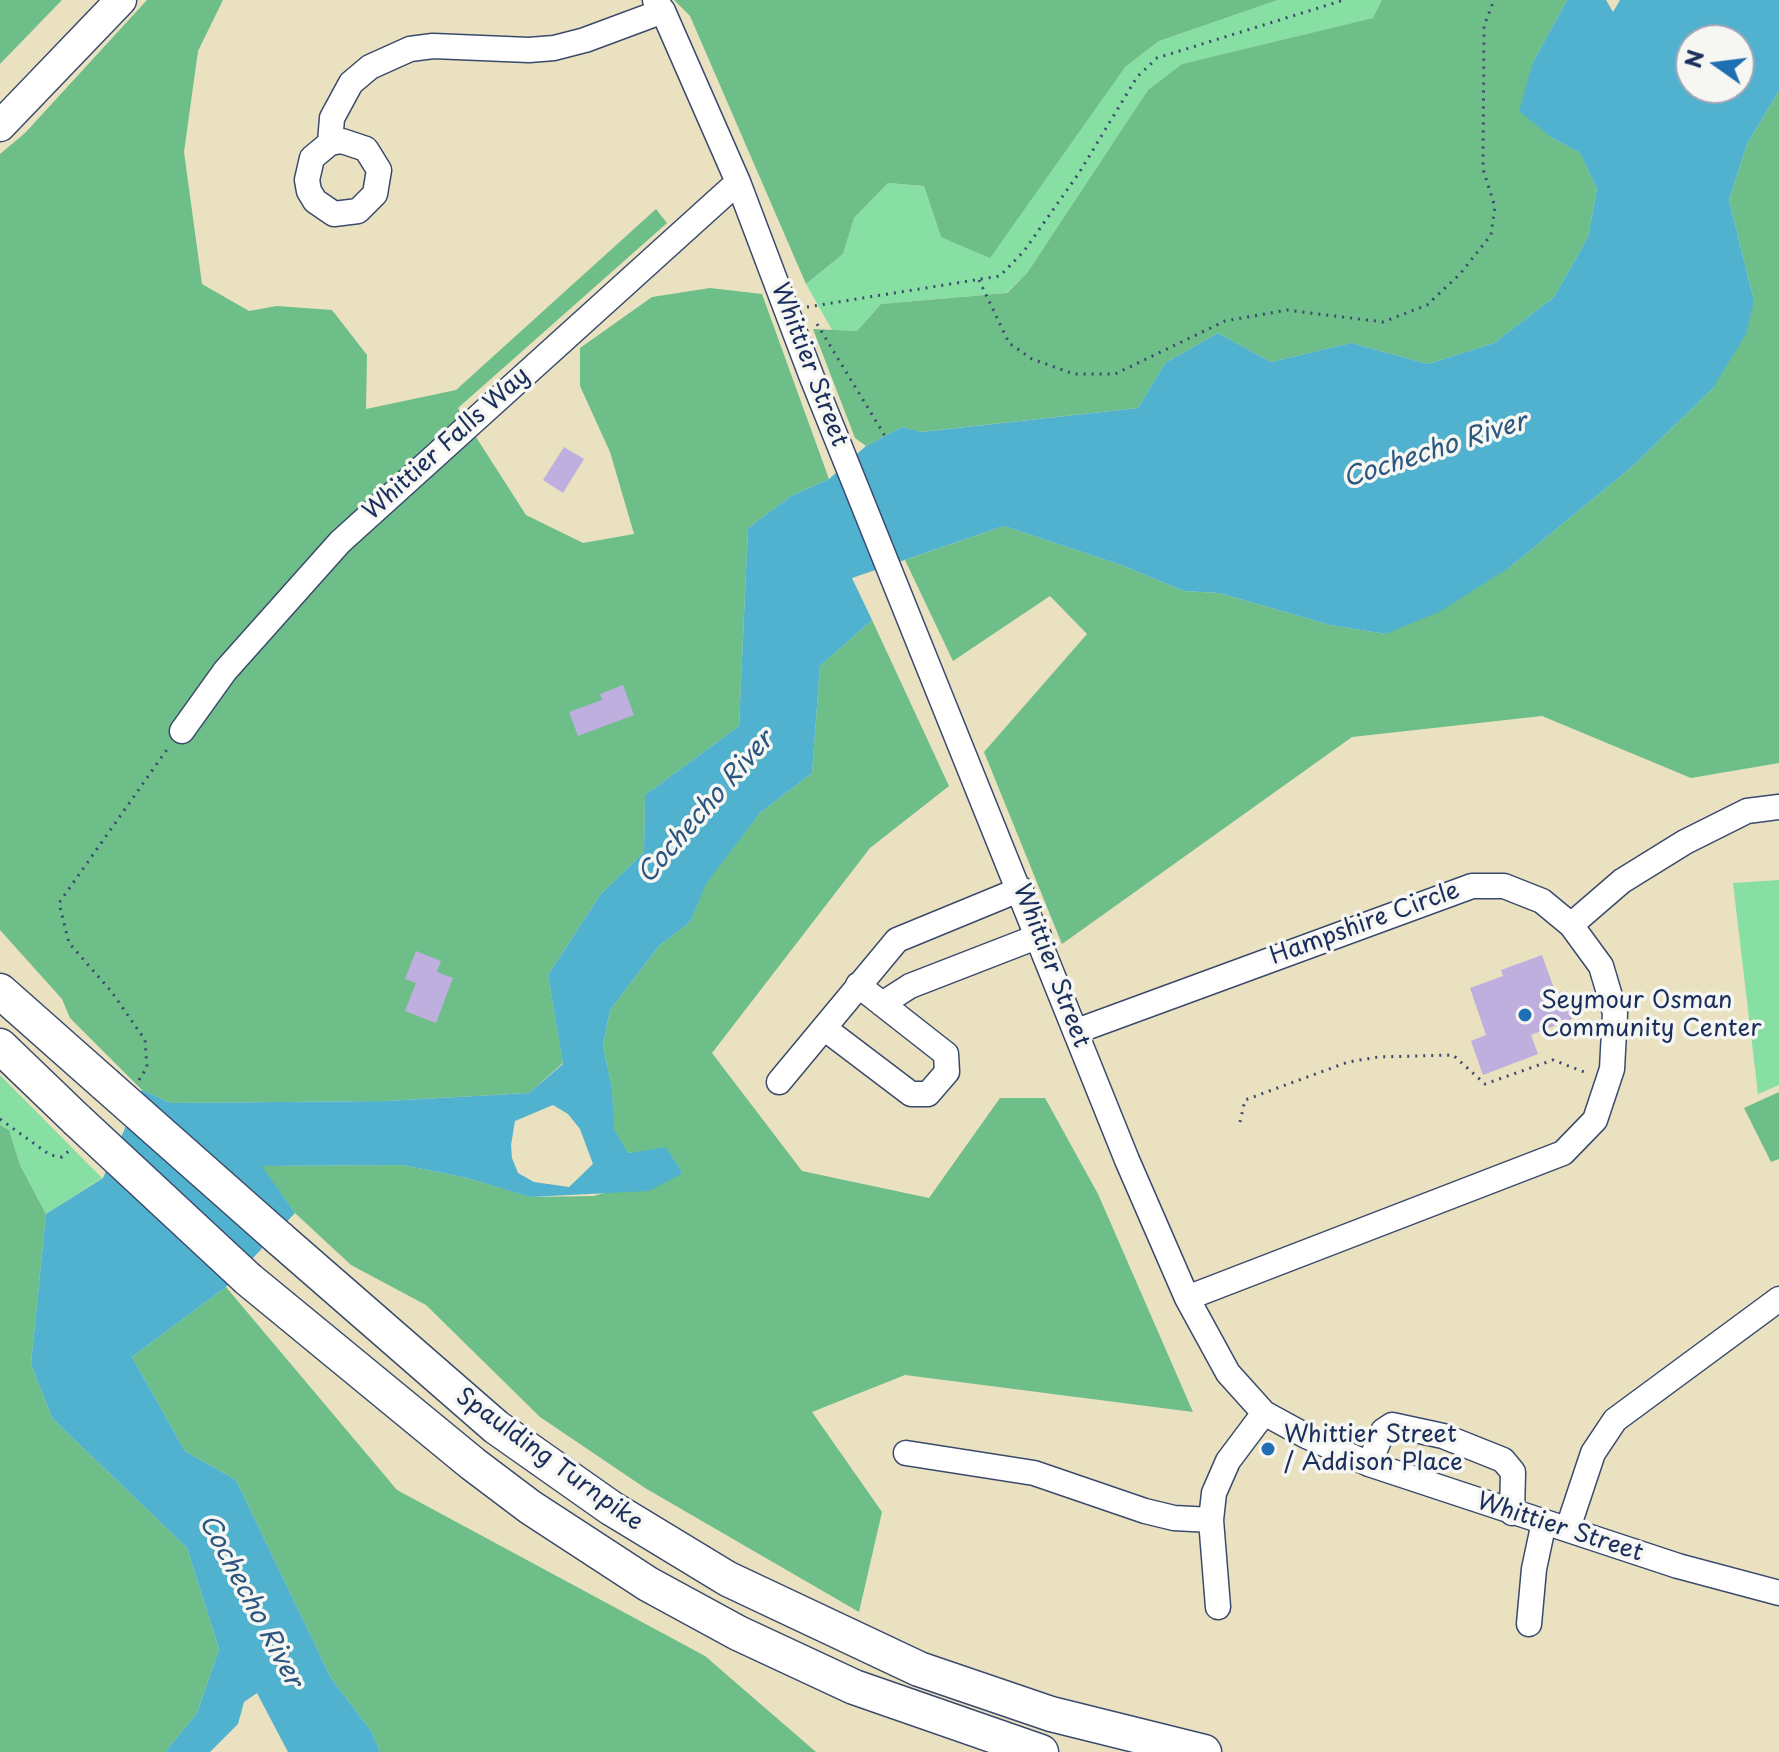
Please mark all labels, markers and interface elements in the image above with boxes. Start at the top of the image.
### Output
north arrow [1675,24,1755,104]
text: N [1675,46,1711,71]
street label: Whittier Street [765,279,853,451]
street label: Whittier Falls Way [358,362,536,526]
water label: Cochecho River [1339,407,1531,495]
water label: Cochecho River [631,726,781,890]
street label: Hampshire Circle [1266,876,1464,972]
street label: Whittier Street [1007,880,1095,1052]
place label: Seymour Osman Community Center [1541,987,1761,1043]
marker: Seymour Osman Community Center [1516,1006,1534,1024]
street label: Spaulding Turnpike [450,1383,648,1537]
place label: Whittier Street / Addison Place [1284,1421,1463,1477]
marker: Whittier Street / Addison Place [1259,1440,1277,1458]
street label: Whittier Street [1473,1488,1647,1568]
water label: Cochecho River [191,1509,309,1693]

